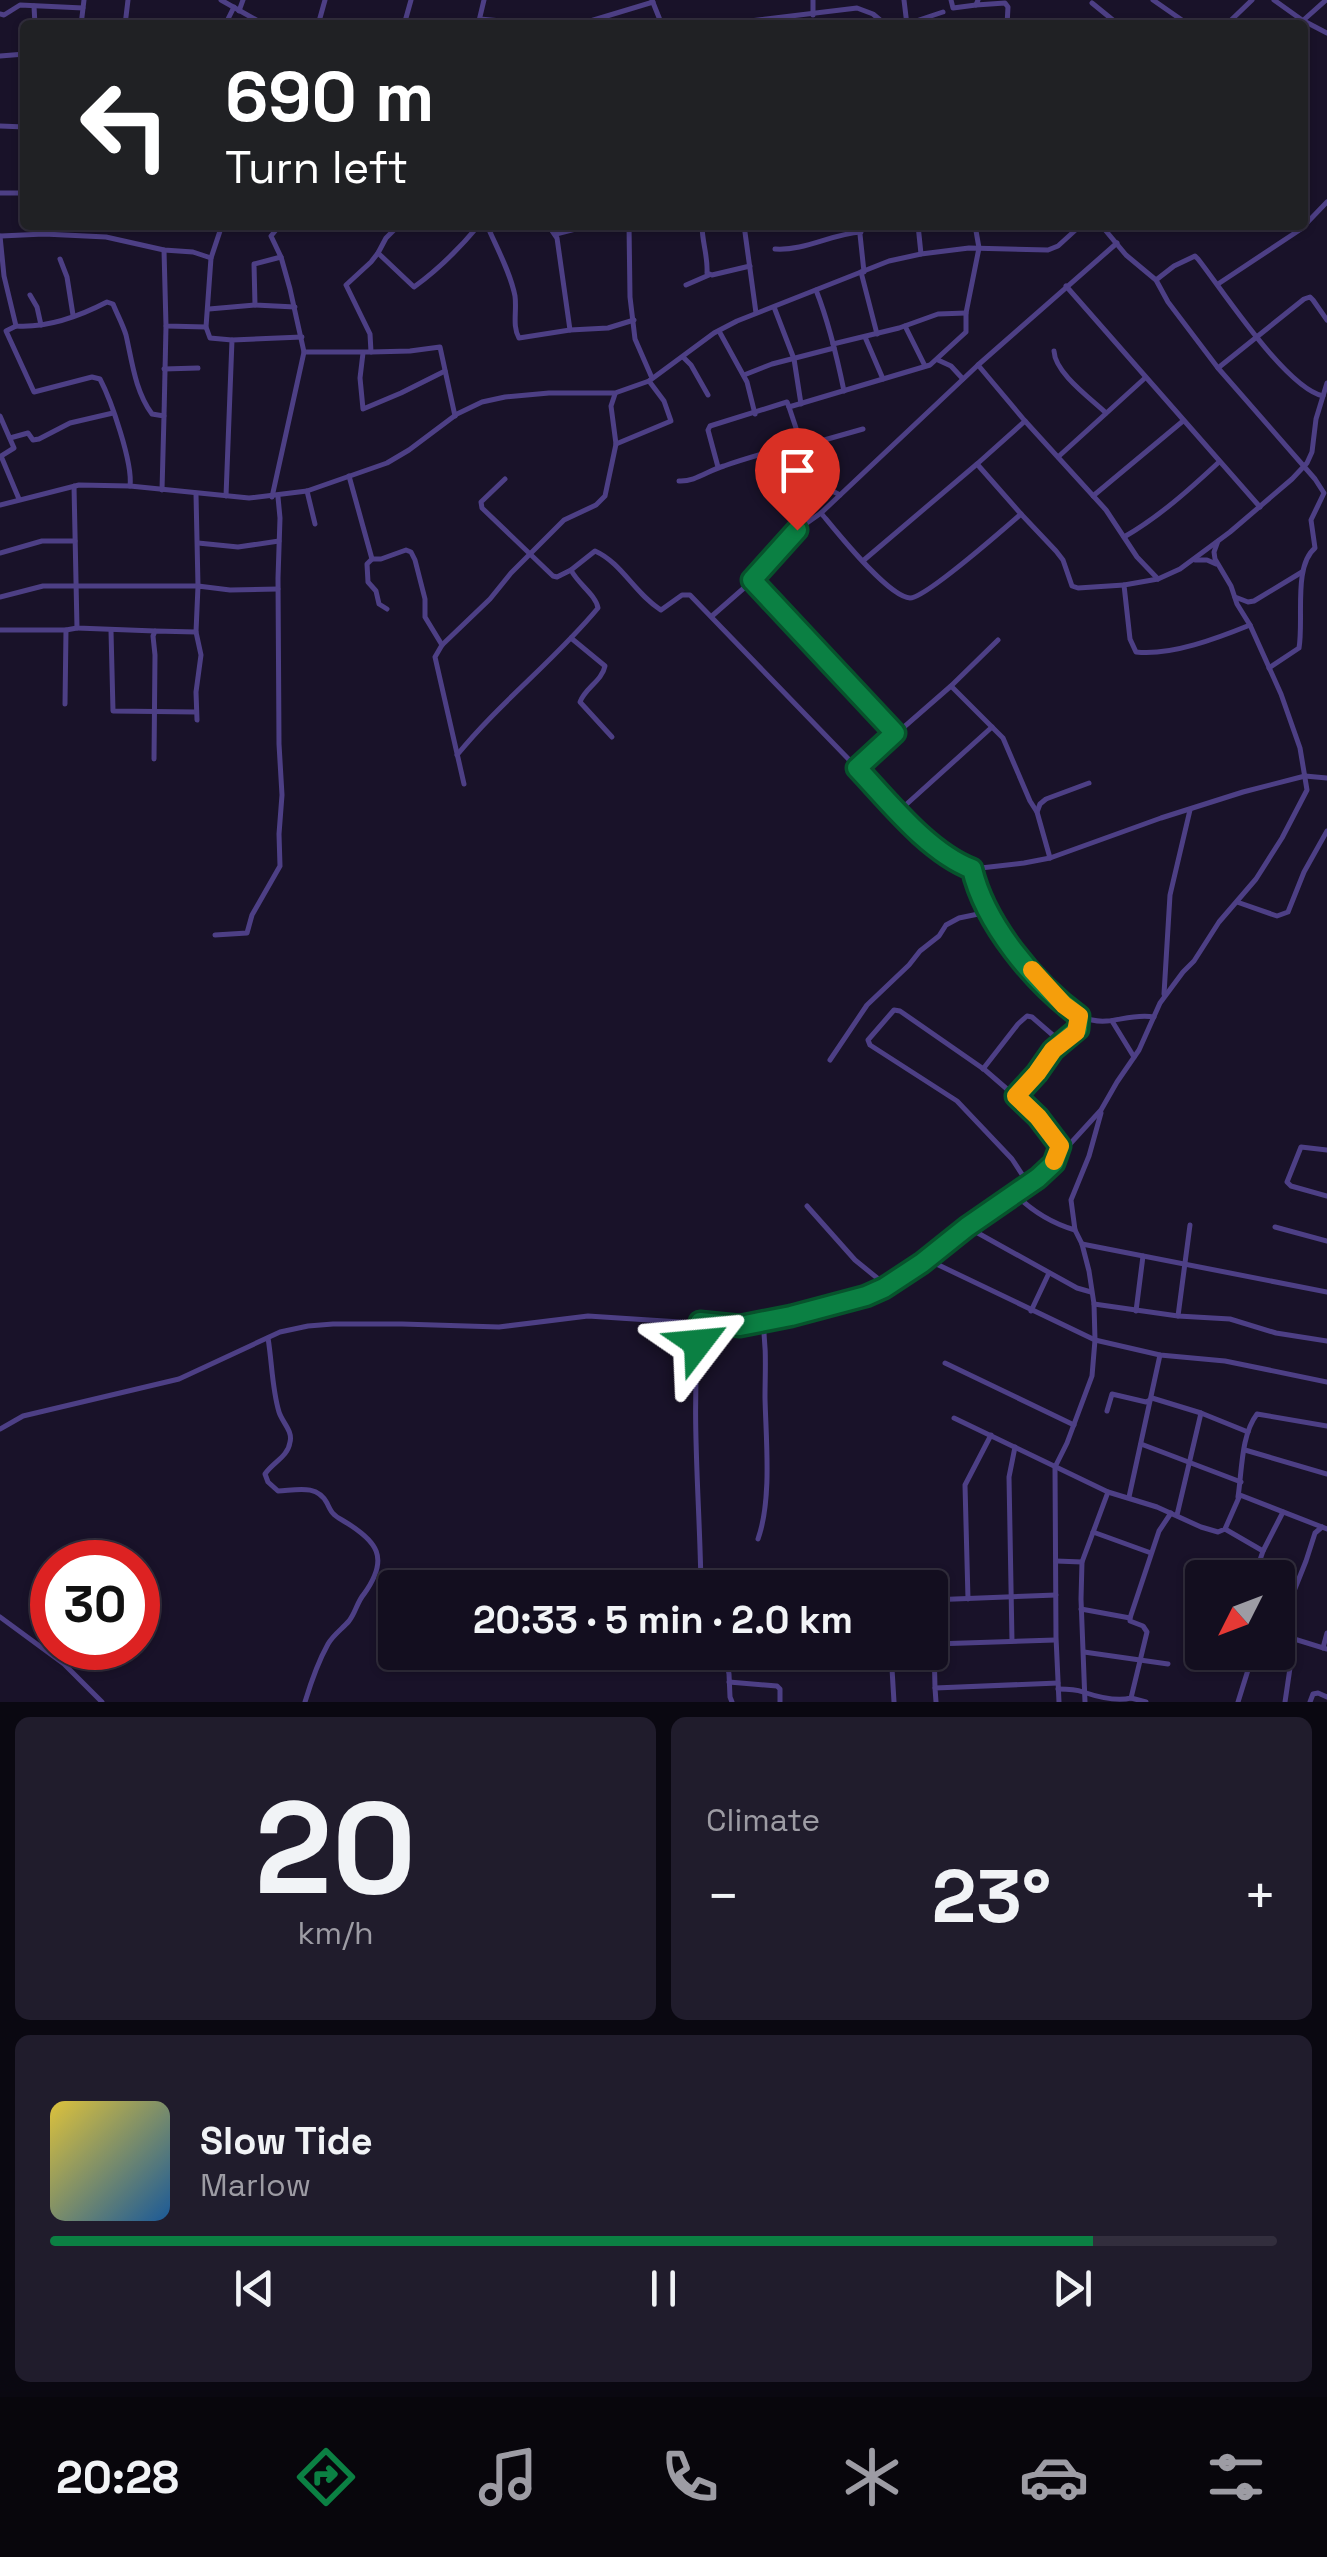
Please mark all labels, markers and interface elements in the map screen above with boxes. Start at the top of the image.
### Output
text: 690 m [225,52,434,141]
icon: left [60,60,190,190]
text: Turn left [225,139,408,196]
pin [755,428,840,531]
icon: arrive [770,443,825,498]
position arrow [646,1291,750,1395]
speed limit sign: 30 [30,1540,160,1670]
north arrow [1185,1560,1295,1670]
map controls [1185,1560,1295,1670]
text: 20:33 · 5 min · 2.0 km [473,1596,853,1644]
text: 20 [255,1765,416,1931]
text: Climate [706,1800,820,1840]
text: 23° [932,1848,1051,1944]
text: − [706,1861,740,1931]
text: + [1243,1861,1277,1931]
text: km/h [297,1913,374,1953]
text: Slow Tide [200,2117,373,2165]
text: Marlow [200,2165,311,2205]
icon: previous [227,2261,282,2316]
icon: pause [636,2261,691,2316]
icon: next [1045,2261,1100,2316]
icon: directions [291,2442,361,2512]
icon: music [473,2442,543,2512]
icon: phone [655,2442,725,2512]
icon: climate [837,2442,907,2512]
icon: car [1019,2442,1089,2512]
icon: filters [1201,2442,1271,2512]
text: 20:28 [56,2449,179,2506]

